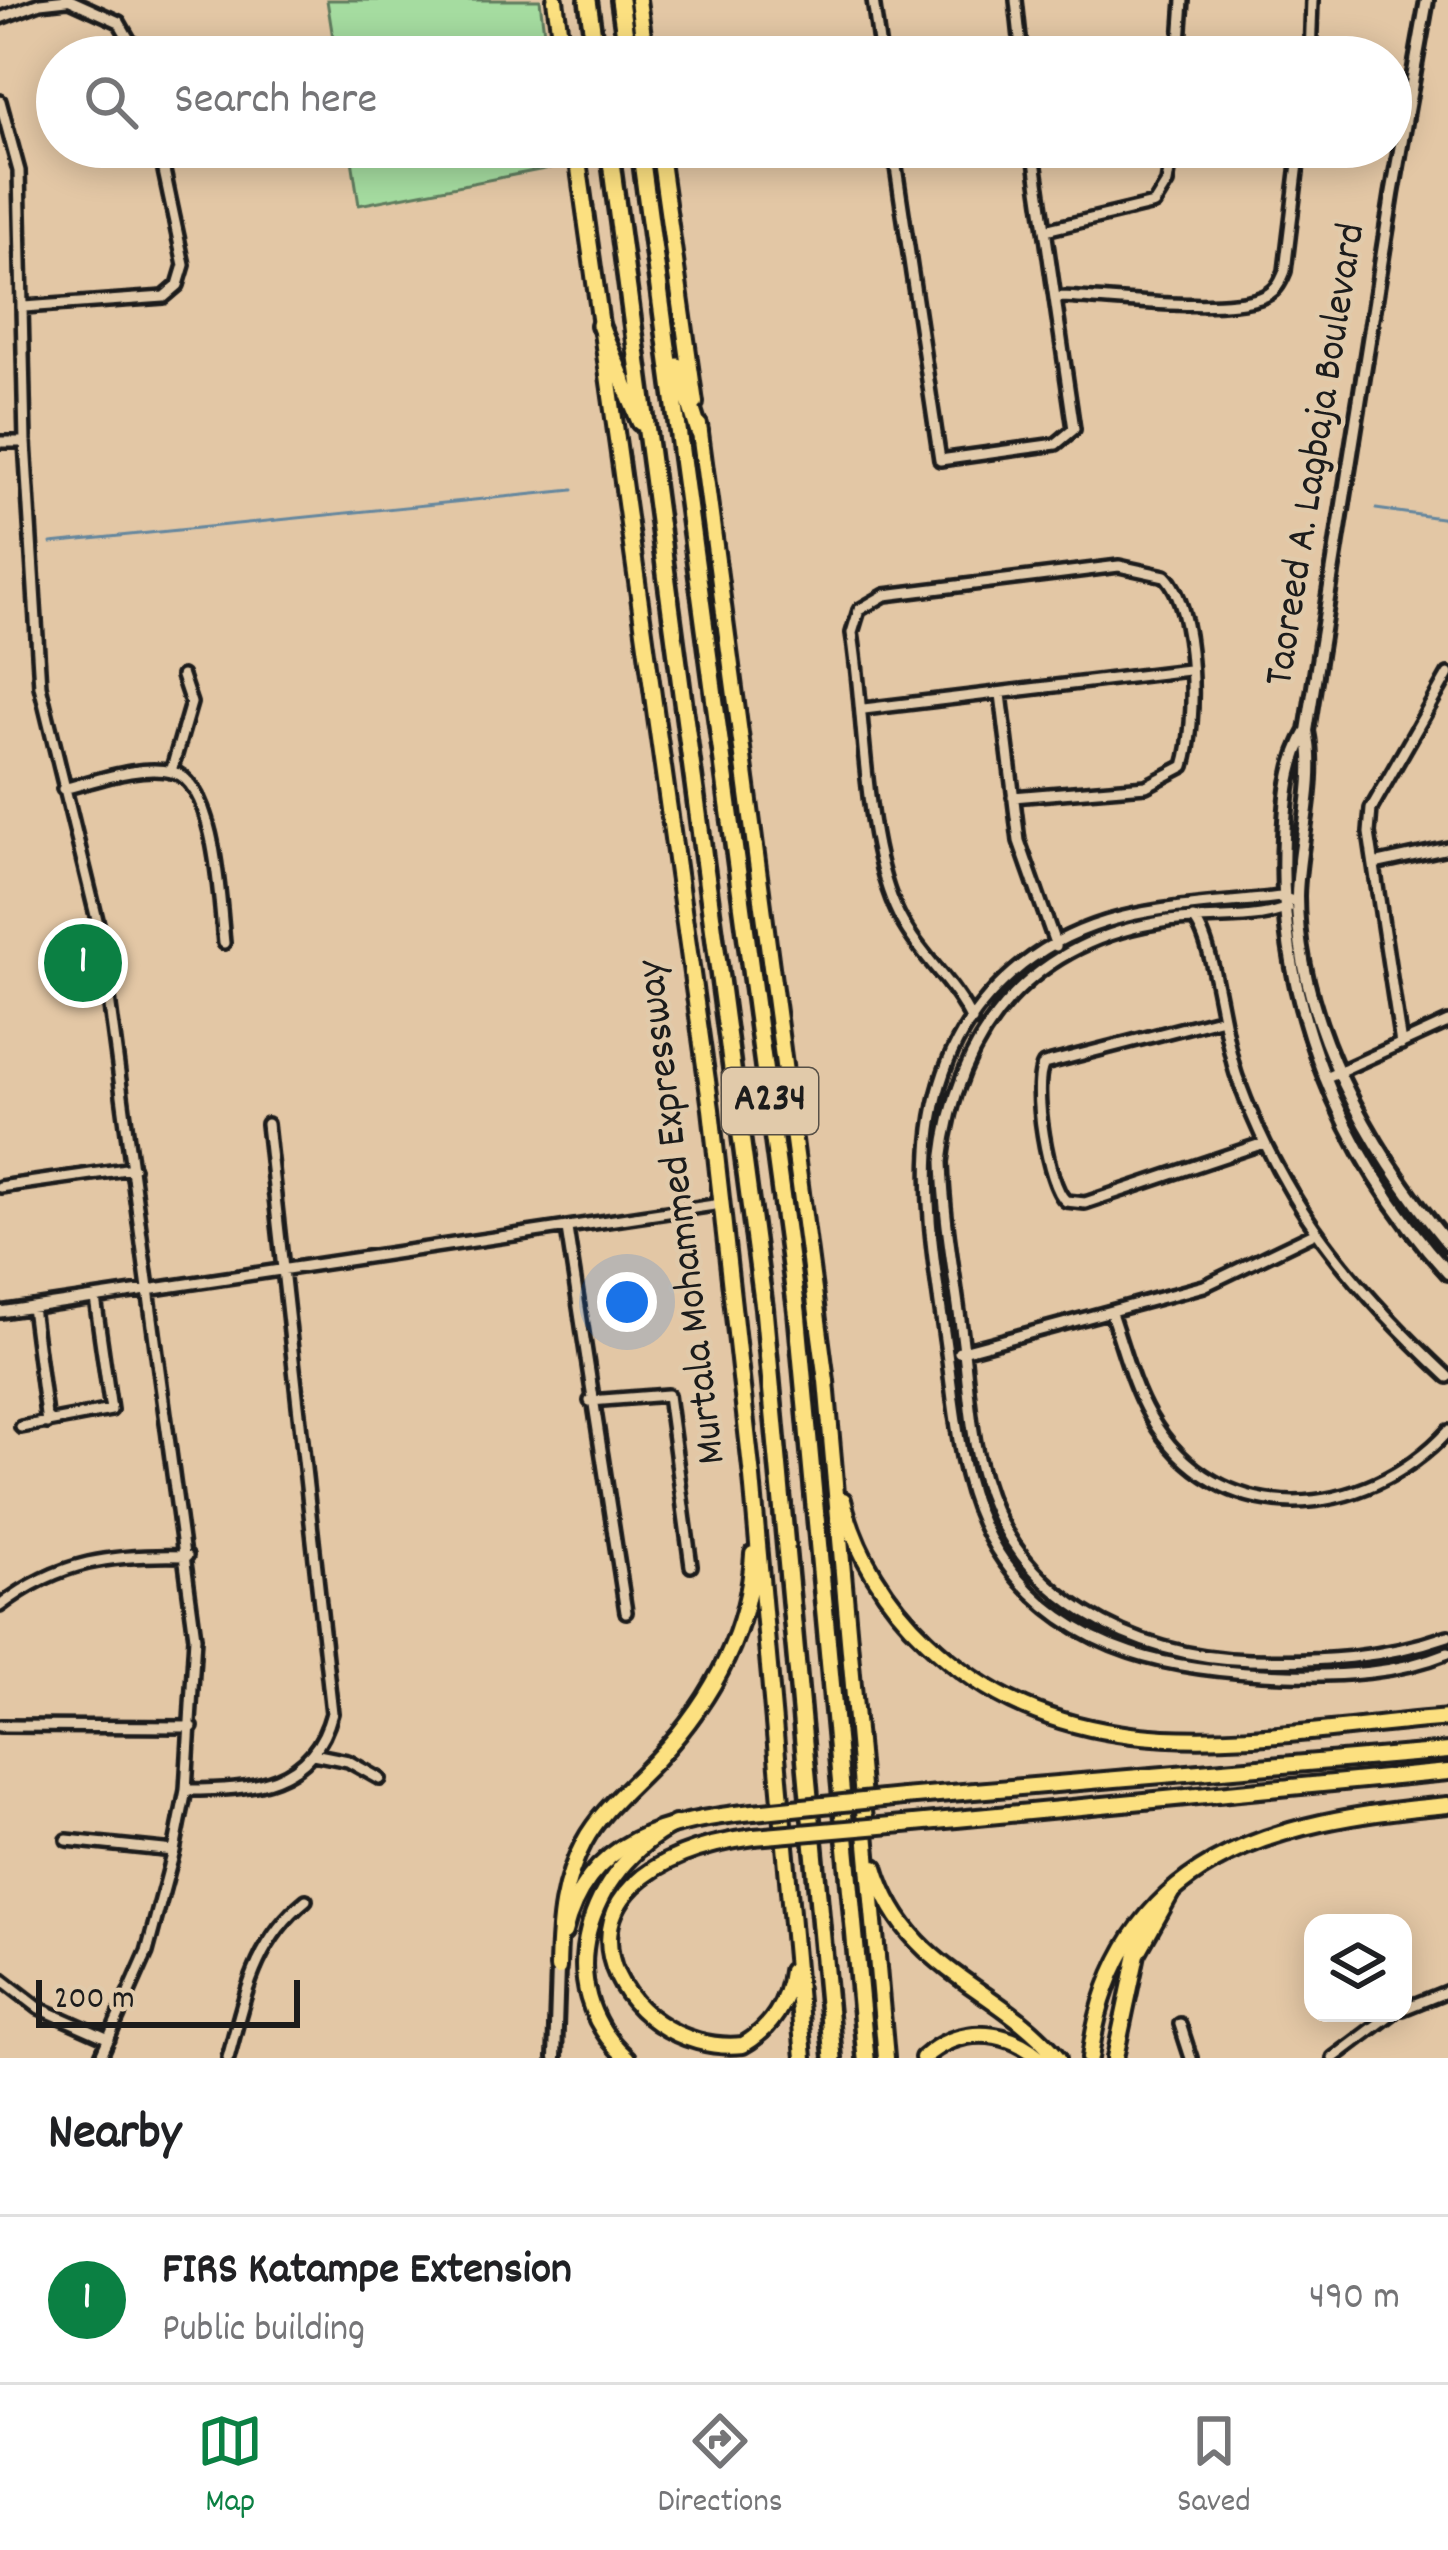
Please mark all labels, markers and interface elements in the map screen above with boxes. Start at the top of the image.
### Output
search box [36,36,1412,168]
icon: search [78,69,144,135]
text: Search here [174,70,377,134]
street label: Taoreed A. Lagbaja Boulevard [1252,219,1384,691]
pin: 1 [44,918,122,1008]
street label: Murtala Mohammed Expressway [623,955,745,1468]
road number: A234 [722,1068,818,1134]
your location [597,1272,657,1332]
map controls [1304,1914,1412,2022]
button: layers [1304,1914,1412,2022]
scale bar [36,1974,300,2027]
text: 200 m [54,1977,135,2024]
text: Nearby [48,2100,181,2172]
text: FIRS Katampe Extension [162,2240,572,2304]
text: 1 [83,2272,91,2327]
text: 490 m [1309,2272,1400,2327]
text: Public building [162,2304,365,2359]
tab: Map [197,2408,263,2527]
tab: Directions [658,2408,783,2527]
tab: Saved [1177,2408,1251,2527]

